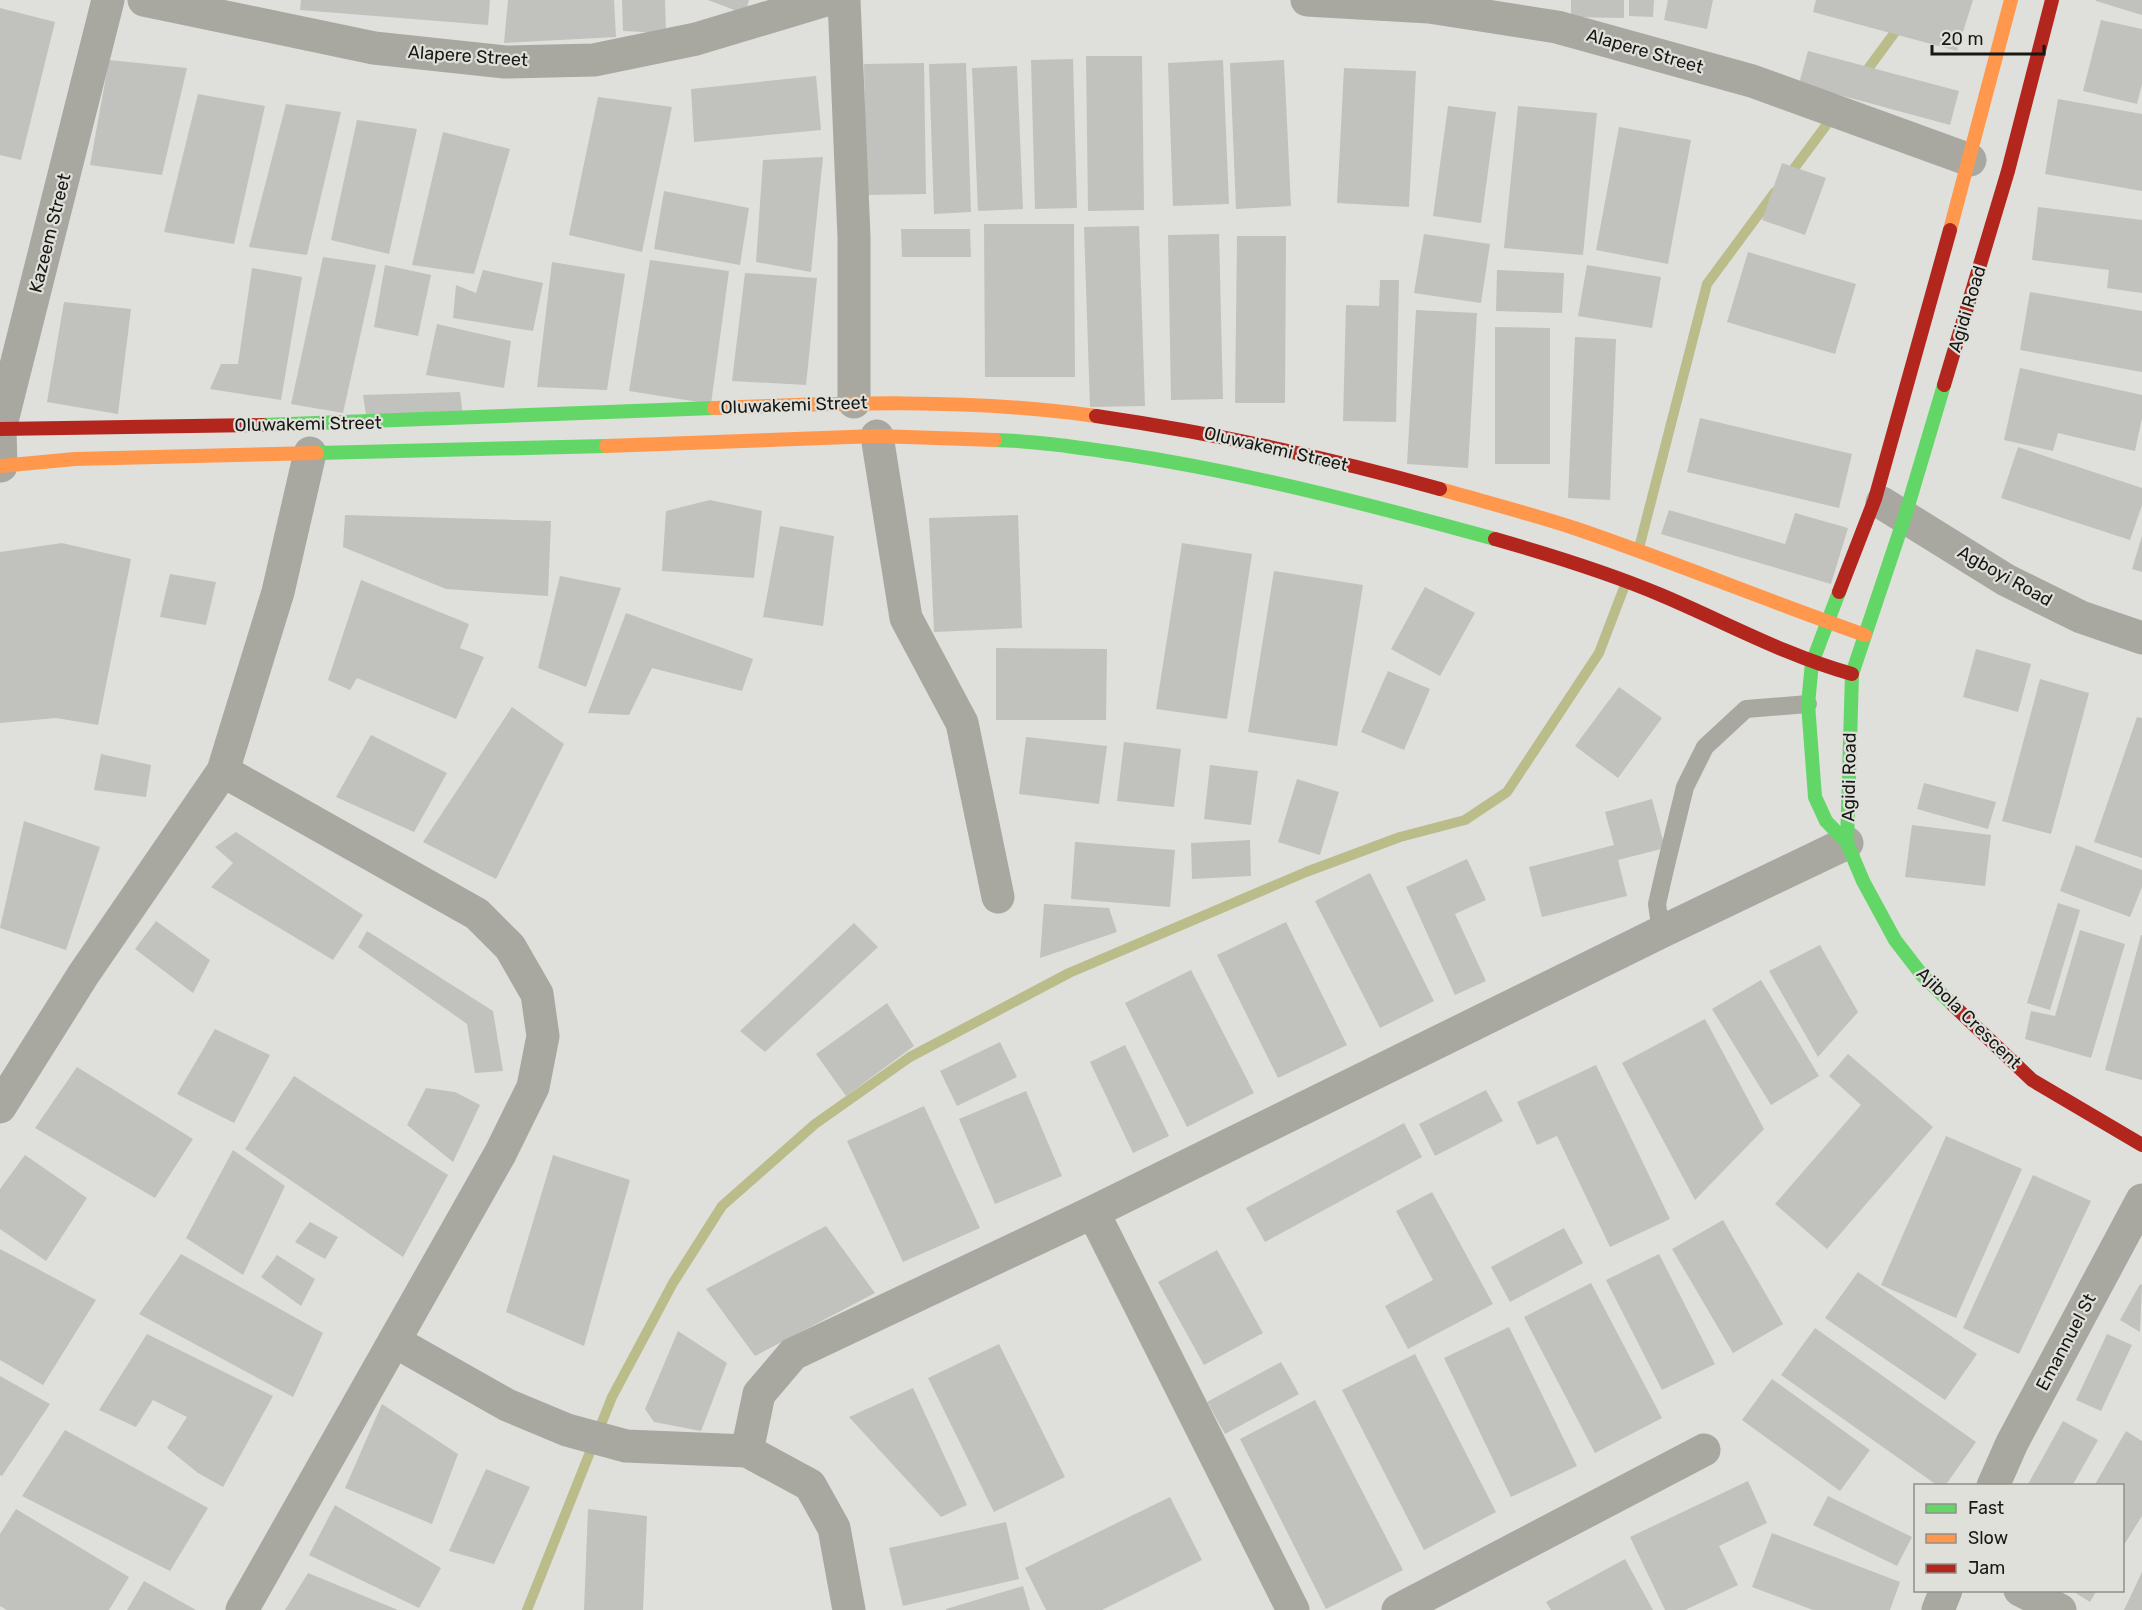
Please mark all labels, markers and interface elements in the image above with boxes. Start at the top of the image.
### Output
scale bar [1932,18,2044,56]
street label: Alapere Street [1584,24,1706,78]
text: 20 m [1941,28,1983,50]
street label: Alapere Street [407,41,529,71]
street label: Kazeem Street [25,171,75,295]
street label: Agidi Road [1943,263,1991,355]
street label: Oluwakemi Street [720,391,868,419]
street label: Oluwakemi Street [234,412,382,436]
street label: Oluwakemi Street [1202,422,1350,476]
street label: Agboyi Road [1954,541,2056,611]
street label: Agidi Road [1837,732,1861,822]
street label: Ajibola Crescent [1912,962,2026,1074]
street label: Emannuel St [2031,1290,2101,1394]
legend [1914,1484,2124,1592]
text: Fast [1968,1497,2004,1519]
text: Slow [1968,1527,2008,1549]
text: Jam [1968,1557,2005,1579]

